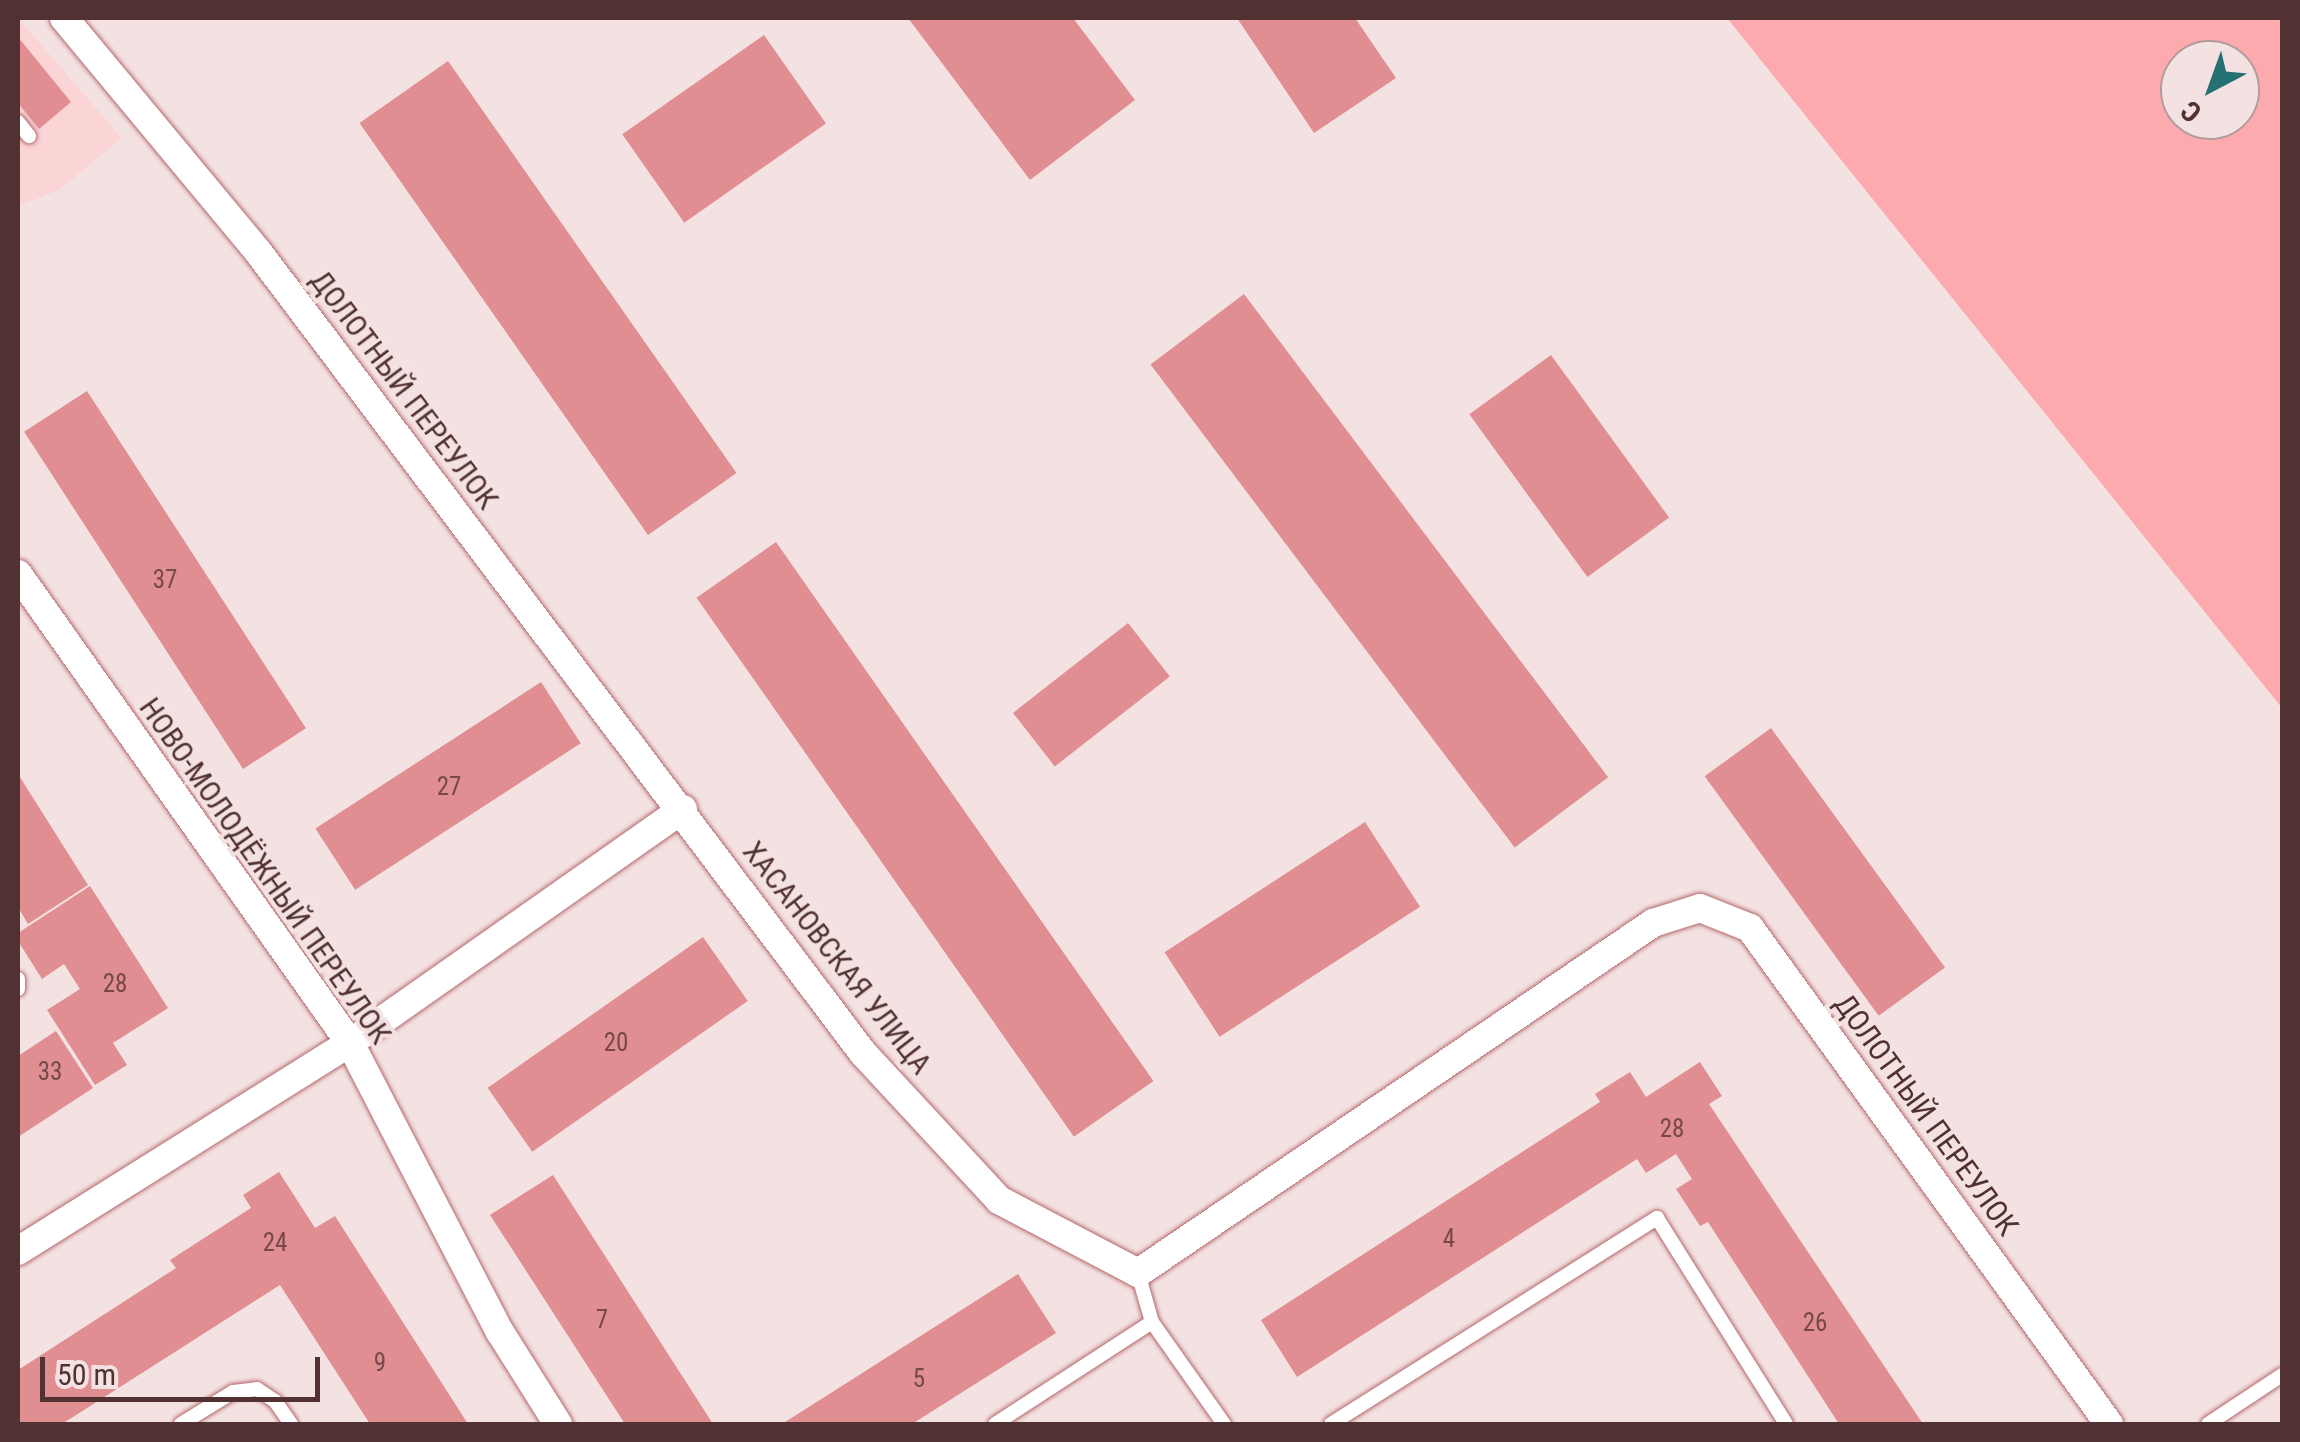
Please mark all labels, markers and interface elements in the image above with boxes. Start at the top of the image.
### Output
north arrow [2160,40,2260,140]
text: С [2174,94,2208,129]
street label: ДОЛОТНЫЙ ПЕРЕУЛОК [302,264,506,516]
house number: 37 [153,565,177,595]
street label: НОВО-МОЛОДЁЖНЫЙ ПЕРЕУЛОК [132,691,398,1051]
house number: 27 [437,772,461,802]
street label: ХАСАНОВСКАЯ УЛИЦА [735,834,939,1082]
house number: 28 [103,969,127,999]
street label: ДОЛОТНЫЙ ПЕРЕУЛОК [1826,987,2026,1243]
house number: 20 [604,1028,628,1058]
house number: 33 [38,1057,62,1087]
house number: 28 [1660,1114,1684,1144]
house number: 4 [1443,1224,1455,1254]
house number: 24 [263,1228,287,1258]
house number: 7 [596,1305,608,1335]
house number: 26 [1803,1308,1827,1338]
scale bar [45,1337,325,1399]
house number: 9 [374,1348,386,1378]
text: 50 m [57,1357,116,1392]
house number: 5 [913,1364,925,1394]

